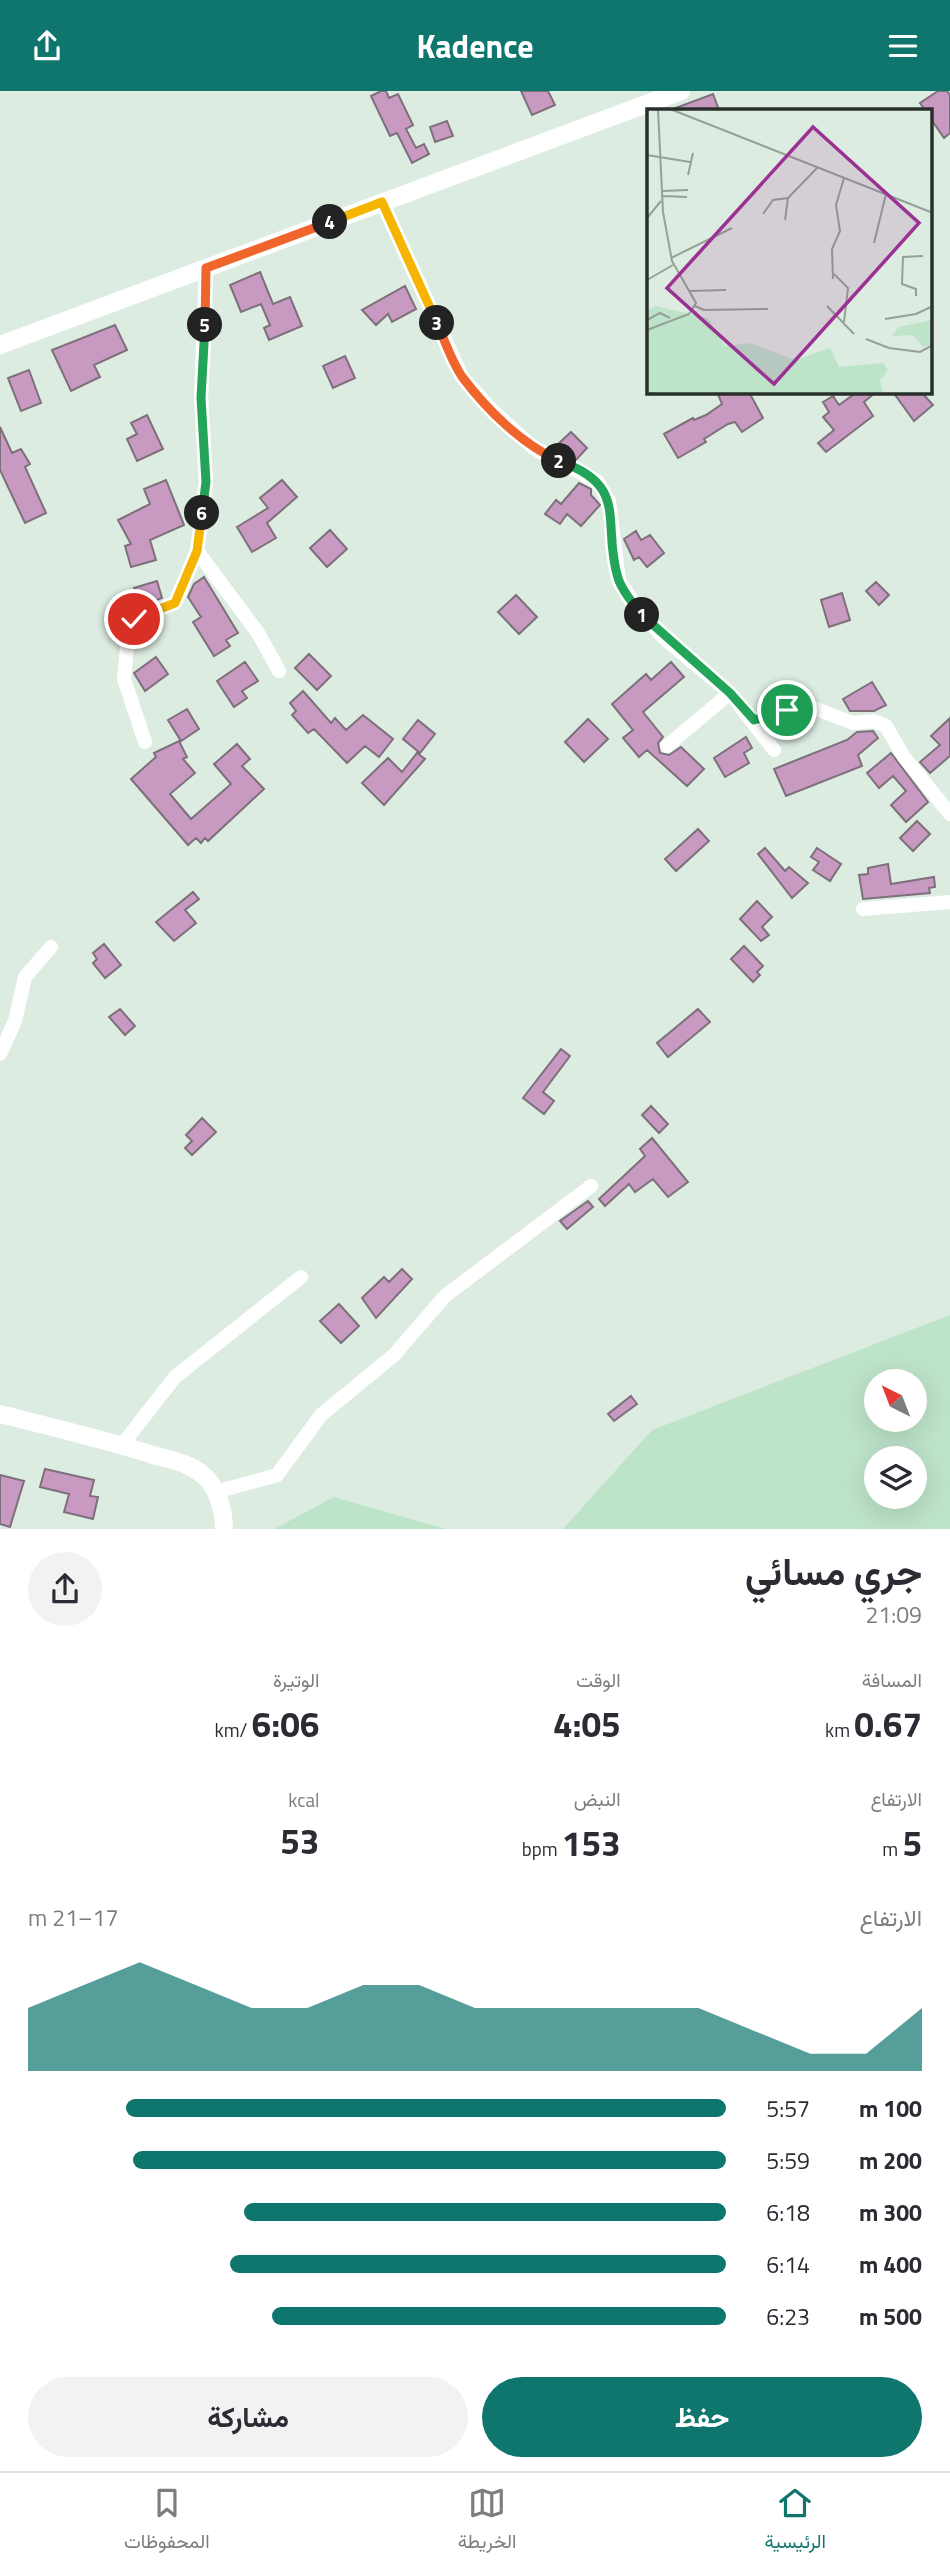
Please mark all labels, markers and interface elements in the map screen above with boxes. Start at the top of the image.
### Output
text: Kadence [416,22,534,70]
icon: share [28,27,66,65]
icon: menu [884,27,922,65]
inset map [647,109,932,394]
pin: 4 [312,205,348,239]
text: 4 [324,207,335,236]
pin: 3 [420,306,454,341]
pin: 5 [188,307,222,343]
text: 3 [431,308,442,337]
text: 5 [199,310,210,339]
pin: 2 [542,443,576,479]
text: 2 [553,446,564,475]
pin: 6 [184,495,220,531]
text: 6 [196,498,207,527]
pin [104,589,164,649]
pin: 1 [624,597,660,633]
icon: check [115,600,153,638]
text: 1 [636,600,647,629]
pin [757,680,817,740]
icon: arrive [768,691,806,729]
north arrow [864,1369,928,1431]
map controls [864,1369,927,1509]
button: layers [864,1446,927,1509]
text: جري مسائي [745,1542,922,1600]
button: share [28,1552,102,1626]
text: 21:09 [865,1597,922,1632]
text: الوتيرة [273,1665,319,1694]
text: الوقت [576,1665,621,1694]
text: المسافة [862,1665,922,1694]
text: 6:06 [252,1697,319,1751]
text: 4:05 [553,1697,621,1751]
text: 0.67 [854,1697,922,1751]
text: /km [215,1715,252,1744]
text: km [825,1715,854,1744]
text: النبض [574,1784,621,1813]
text: الارتفاع [870,1784,922,1813]
text: kcal [288,1785,319,1814]
text: 53 [280,1814,319,1868]
text: 153 [562,1816,621,1870]
text: 5 [902,1816,922,1870]
text: bpm [522,1834,562,1863]
text: m [882,1834,902,1863]
text: 17–21 m [28,1900,118,1935]
text: الارتفاع [860,1900,922,1935]
text: 5:57 [766,2091,810,2126]
text: 100 m [859,2091,922,2126]
text: 5:59 [766,2143,810,2178]
text: 200 m [859,2143,922,2178]
text: 6:18 [766,2195,810,2230]
text: 300 m [859,2195,922,2230]
text: 6:14 [766,2247,810,2282]
text: 400 m [859,2247,922,2282]
text: 6:23 [766,2299,810,2334]
text: 500 m [859,2299,922,2334]
button: مشاركة [28,2377,468,2457]
button: حفظ [482,2377,922,2457]
tab: المحفوظات [124,2484,210,2558]
tab: الخريطة [458,2484,516,2558]
tab: الرئيسية [765,2484,826,2558]

